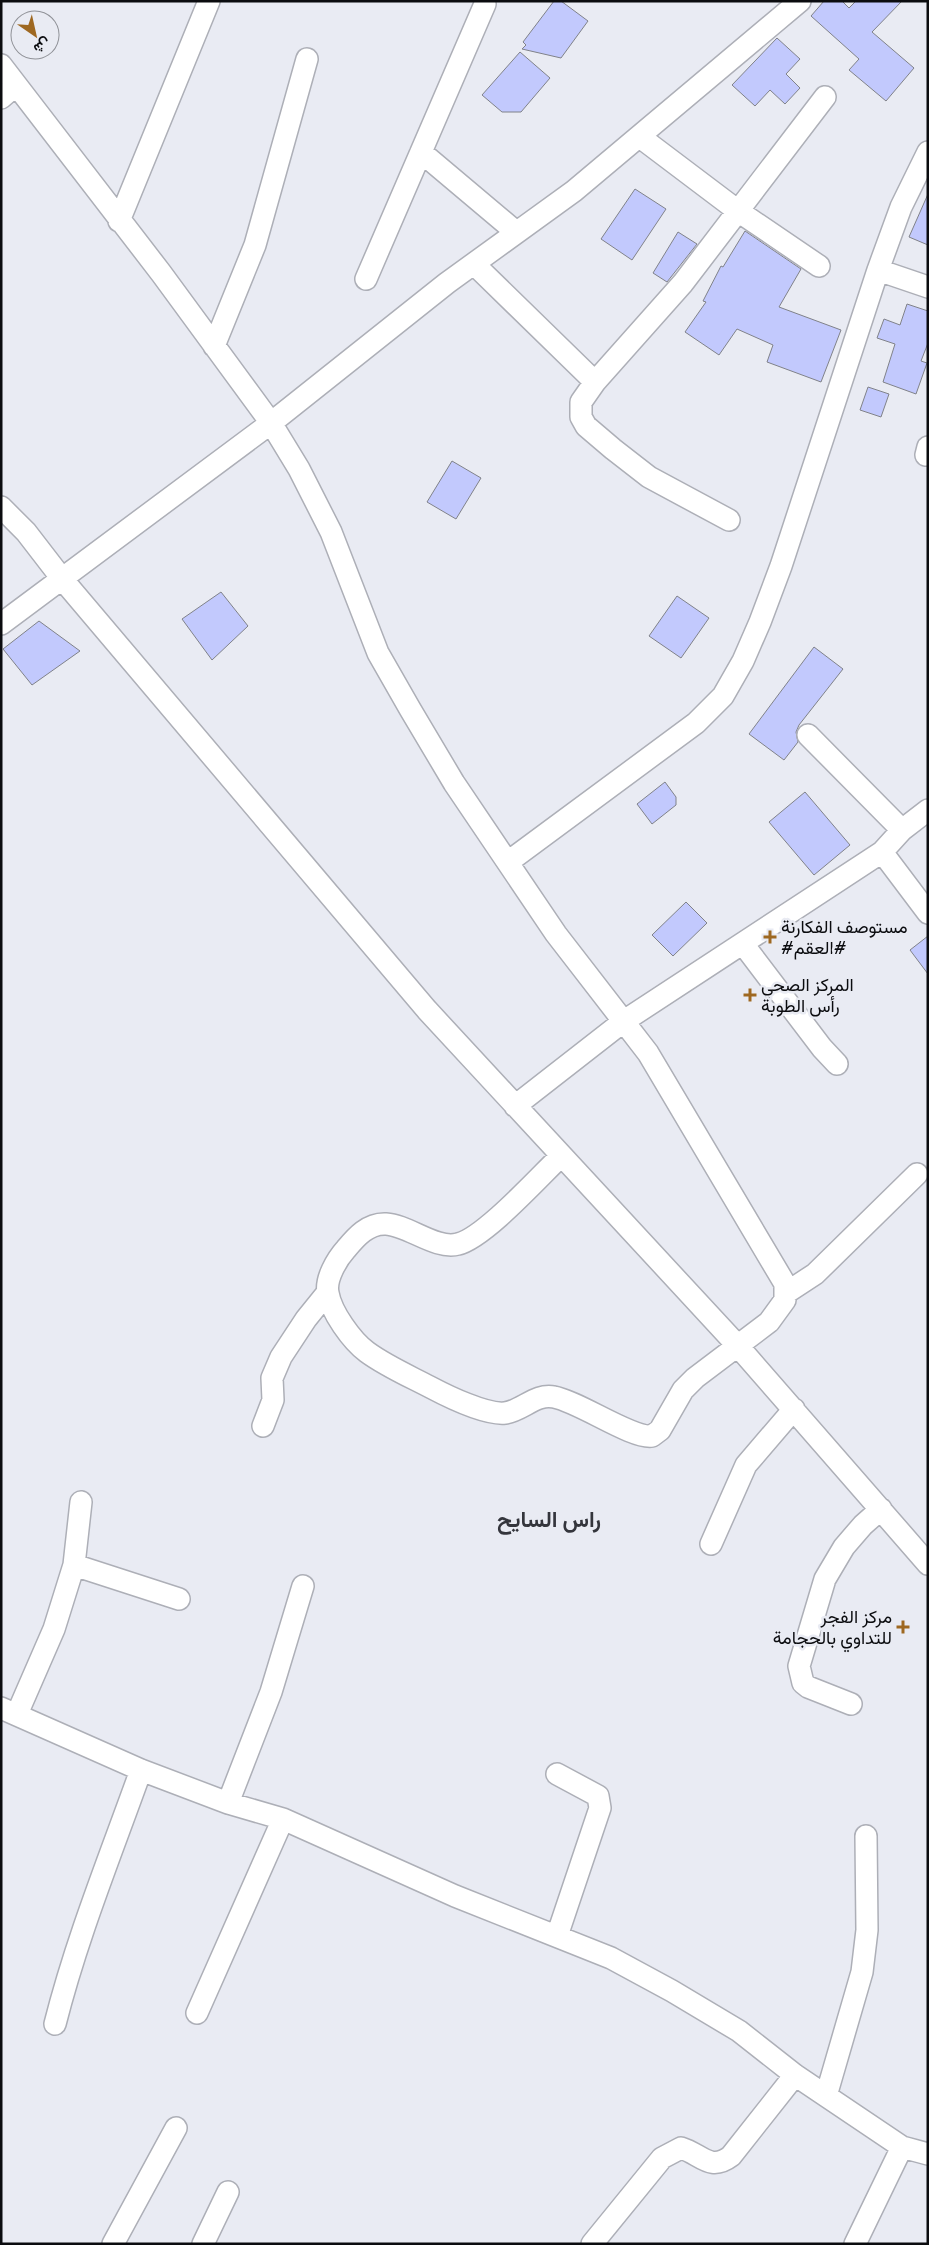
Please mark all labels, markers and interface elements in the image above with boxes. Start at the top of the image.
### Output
north arrow [10,10,60,60]
text: ش [30,34,54,58]
place label: مستوصف الفكارنة #العقم# [781,916,908,960]
marker: مستوصف الفكارنة #العقم# [763,930,777,944]
place label: المركز الصحي رأس الطوبة [761,974,854,1017]
marker: المركز الصحي رأس الطوبة [743,988,757,1002]
district label: راس السايح [497,1506,601,1535]
place label: مركز الفجر للتداوي بالحجامة [773,1606,892,1653]
marker: مركز الفجر للتداوي بالحجامة [896,1620,910,1634]

